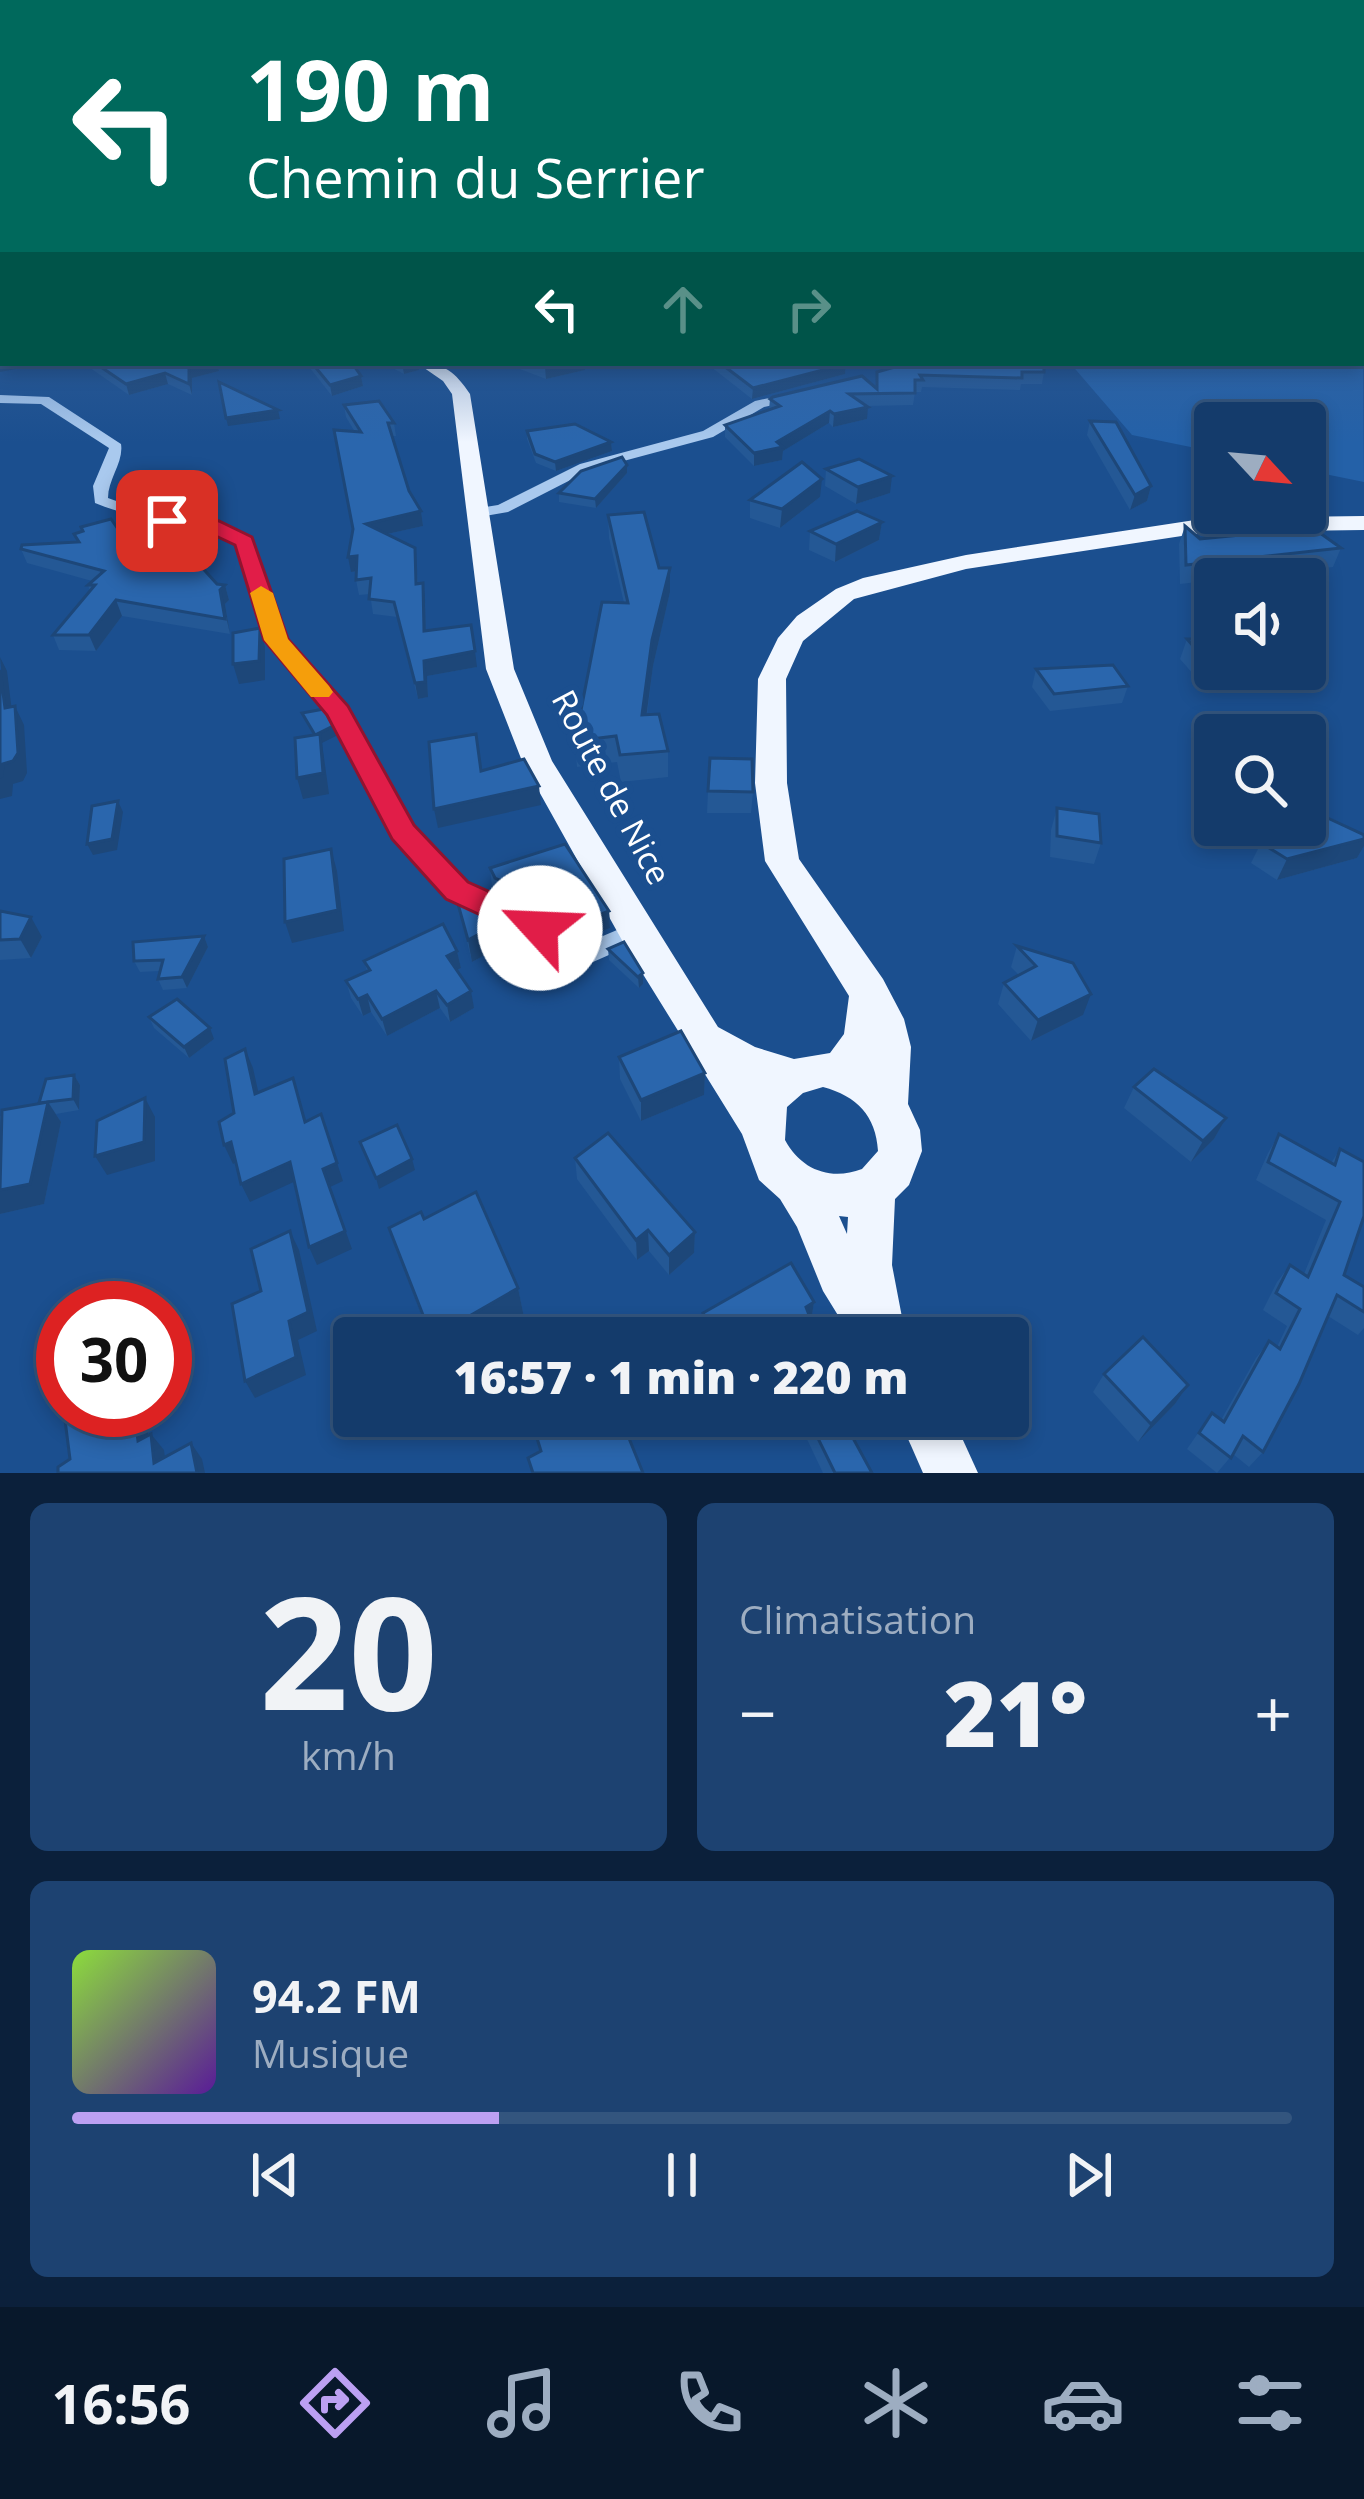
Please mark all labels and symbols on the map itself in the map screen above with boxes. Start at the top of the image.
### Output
north arrow [1194,402,1326,534]
pin [116,470,218,572]
street label: Route de Nice [542,682,682,892]
position arrow [477,865,603,991]
speed limit sign: 30 [36,1281,192,1437]

